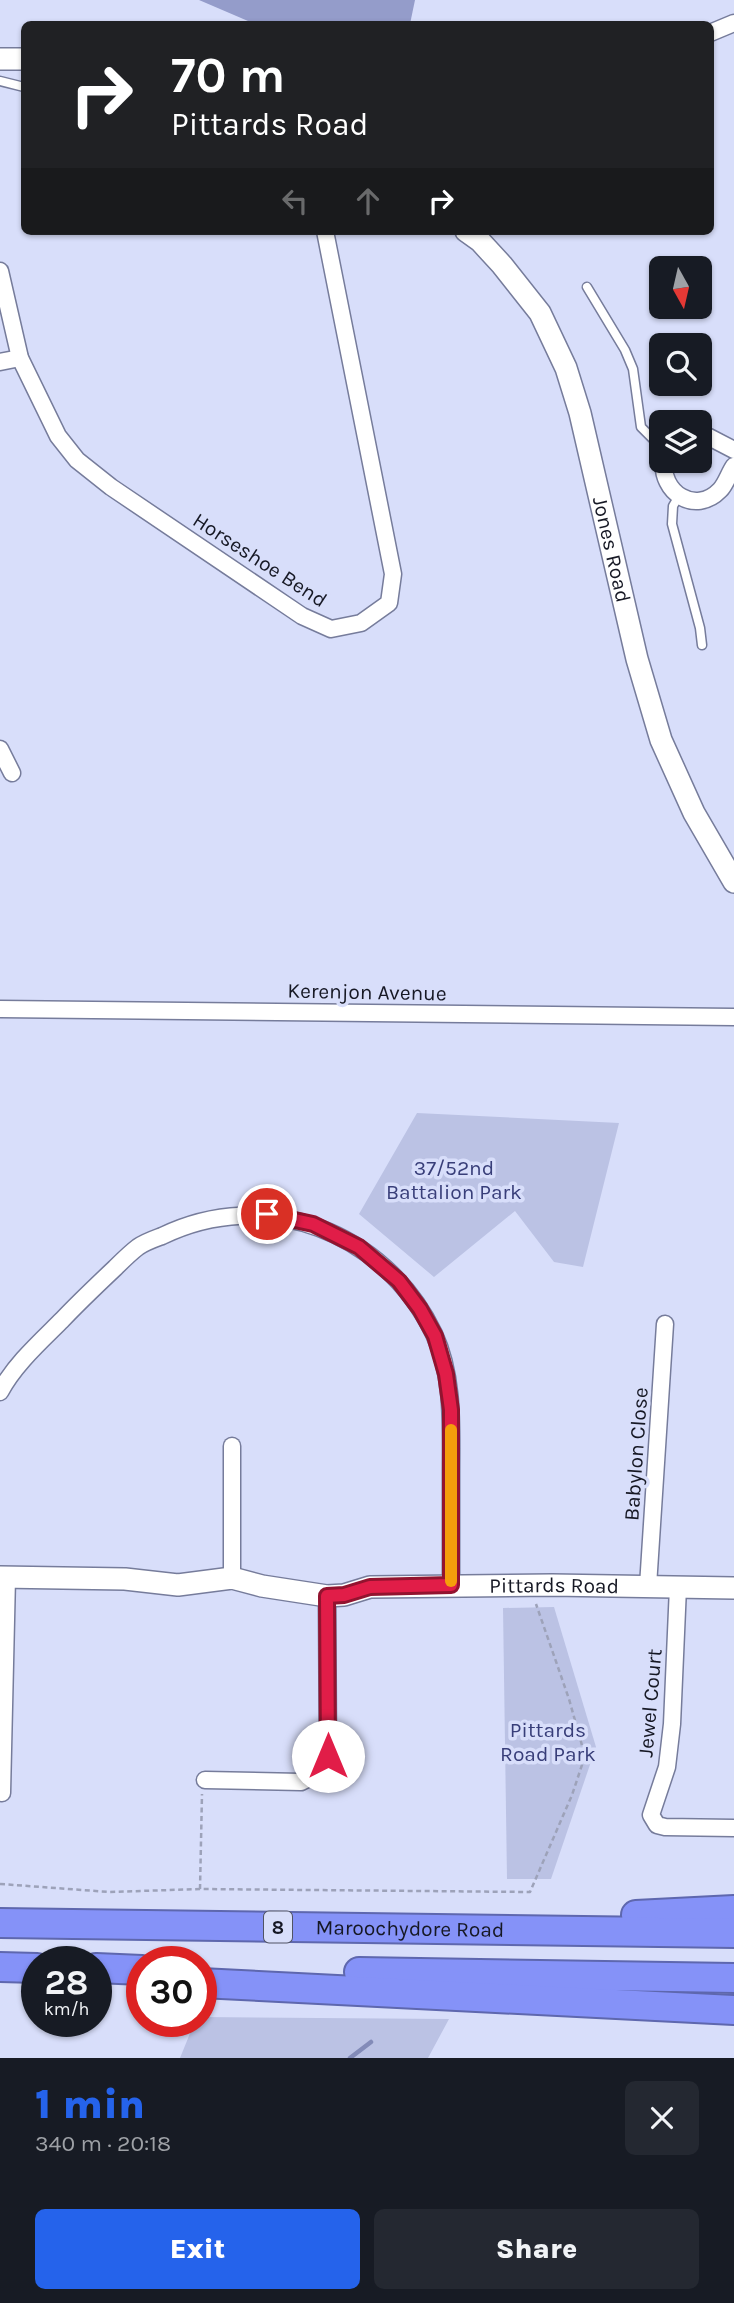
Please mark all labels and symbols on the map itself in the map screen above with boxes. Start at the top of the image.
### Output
north arrow [649,256,712,318]
street label: Jones Road [588,494,635,605]
street label: Horseshoe Bend [189,508,331,612]
street label: Kerenjon Avenue [287,979,447,1005]
park label: 37/52nd Battalion Park [386,1156,522,1204]
pin [237,1184,297,1244]
street label: Babylon Close [619,1386,653,1522]
street label: Pittards Road [489,1573,619,1598]
street label: Jewel Court [633,1648,667,1758]
park label: Pittards Road Park [500,1718,596,1766]
position arrow [291,1719,365,1793]
road number: 8 [264,1912,292,1942]
street label: Maroochydore Road [315,1915,505,1942]
speed limit sign: 30 [126,1946,217,2037]

